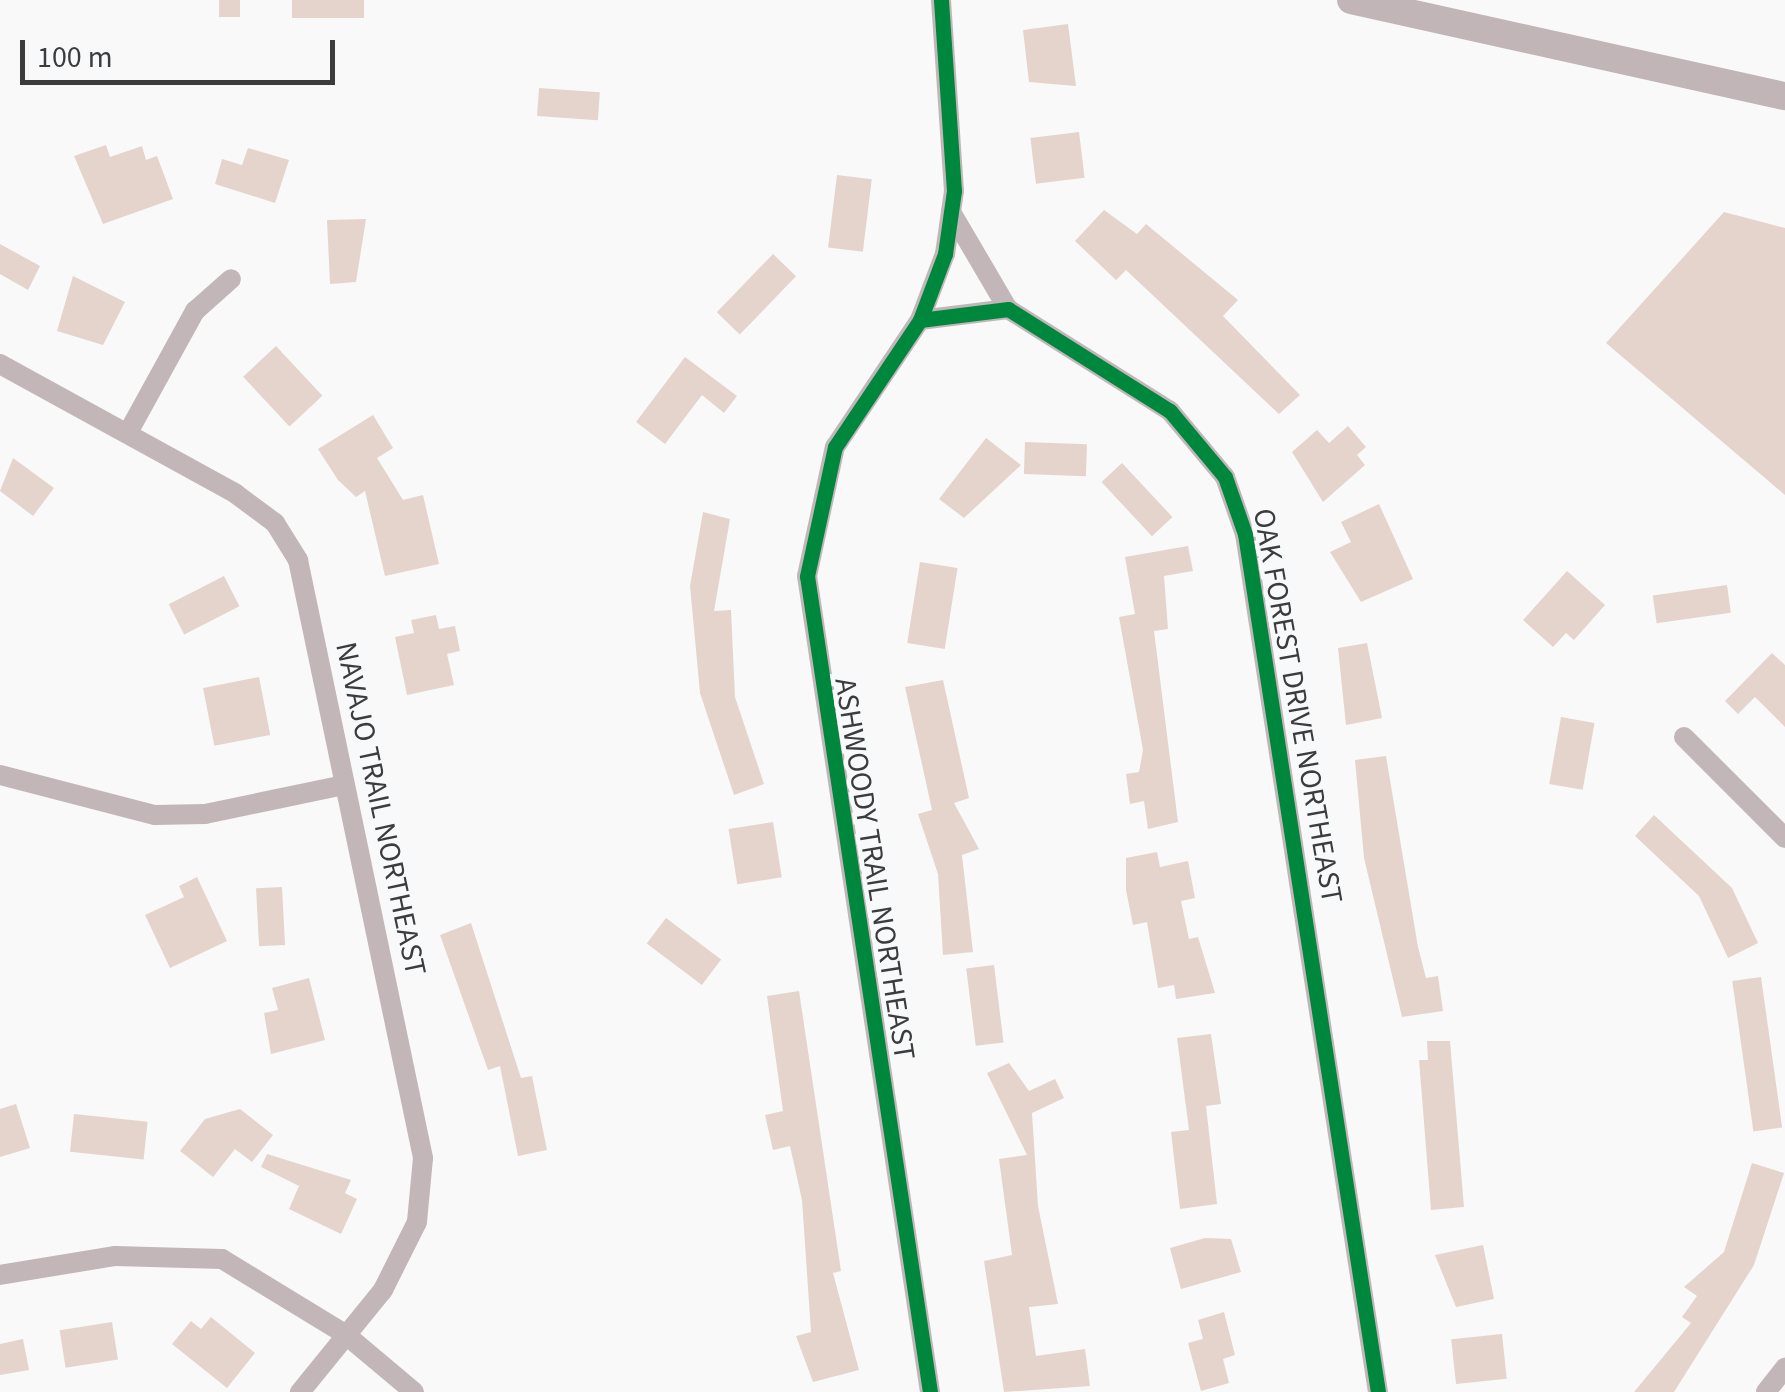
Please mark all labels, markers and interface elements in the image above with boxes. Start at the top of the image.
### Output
scale bar [25,20,340,82]
text: 100 m [37,36,113,79]
street label: OAK FOREST DRIVE NORTHEAST [1245,506,1349,906]
street label: NAVAJO TRAIL NORTHEAST [327,639,433,979]
street label: ASHWOODY TRAIL NORTHEAST [826,675,922,1063]

